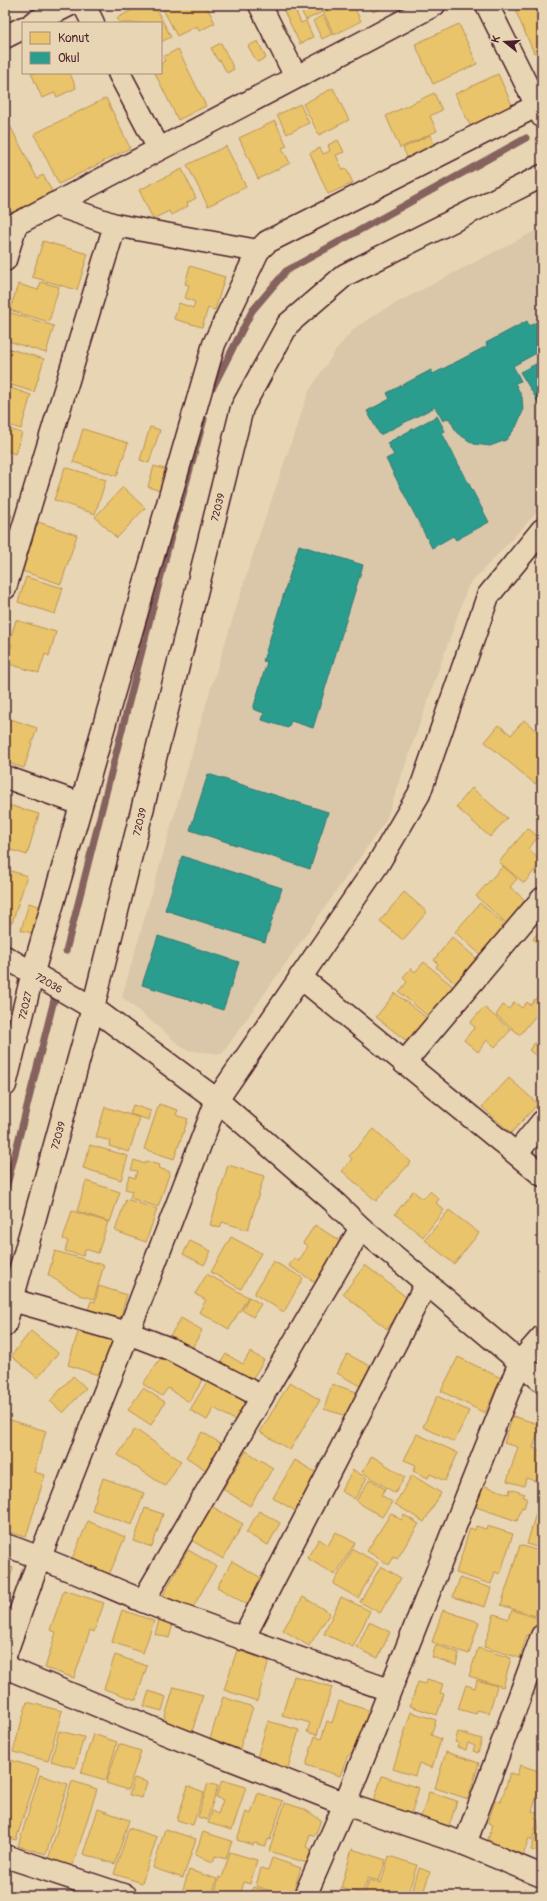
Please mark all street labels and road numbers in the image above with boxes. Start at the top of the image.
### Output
street label: 72039 [209,492,228,523]
street label: 72039 [131,807,150,837]
street label: 72036 [33,971,64,996]
street label: 72027 [16,990,35,1021]
street label: 72039 [49,1120,68,1151]

